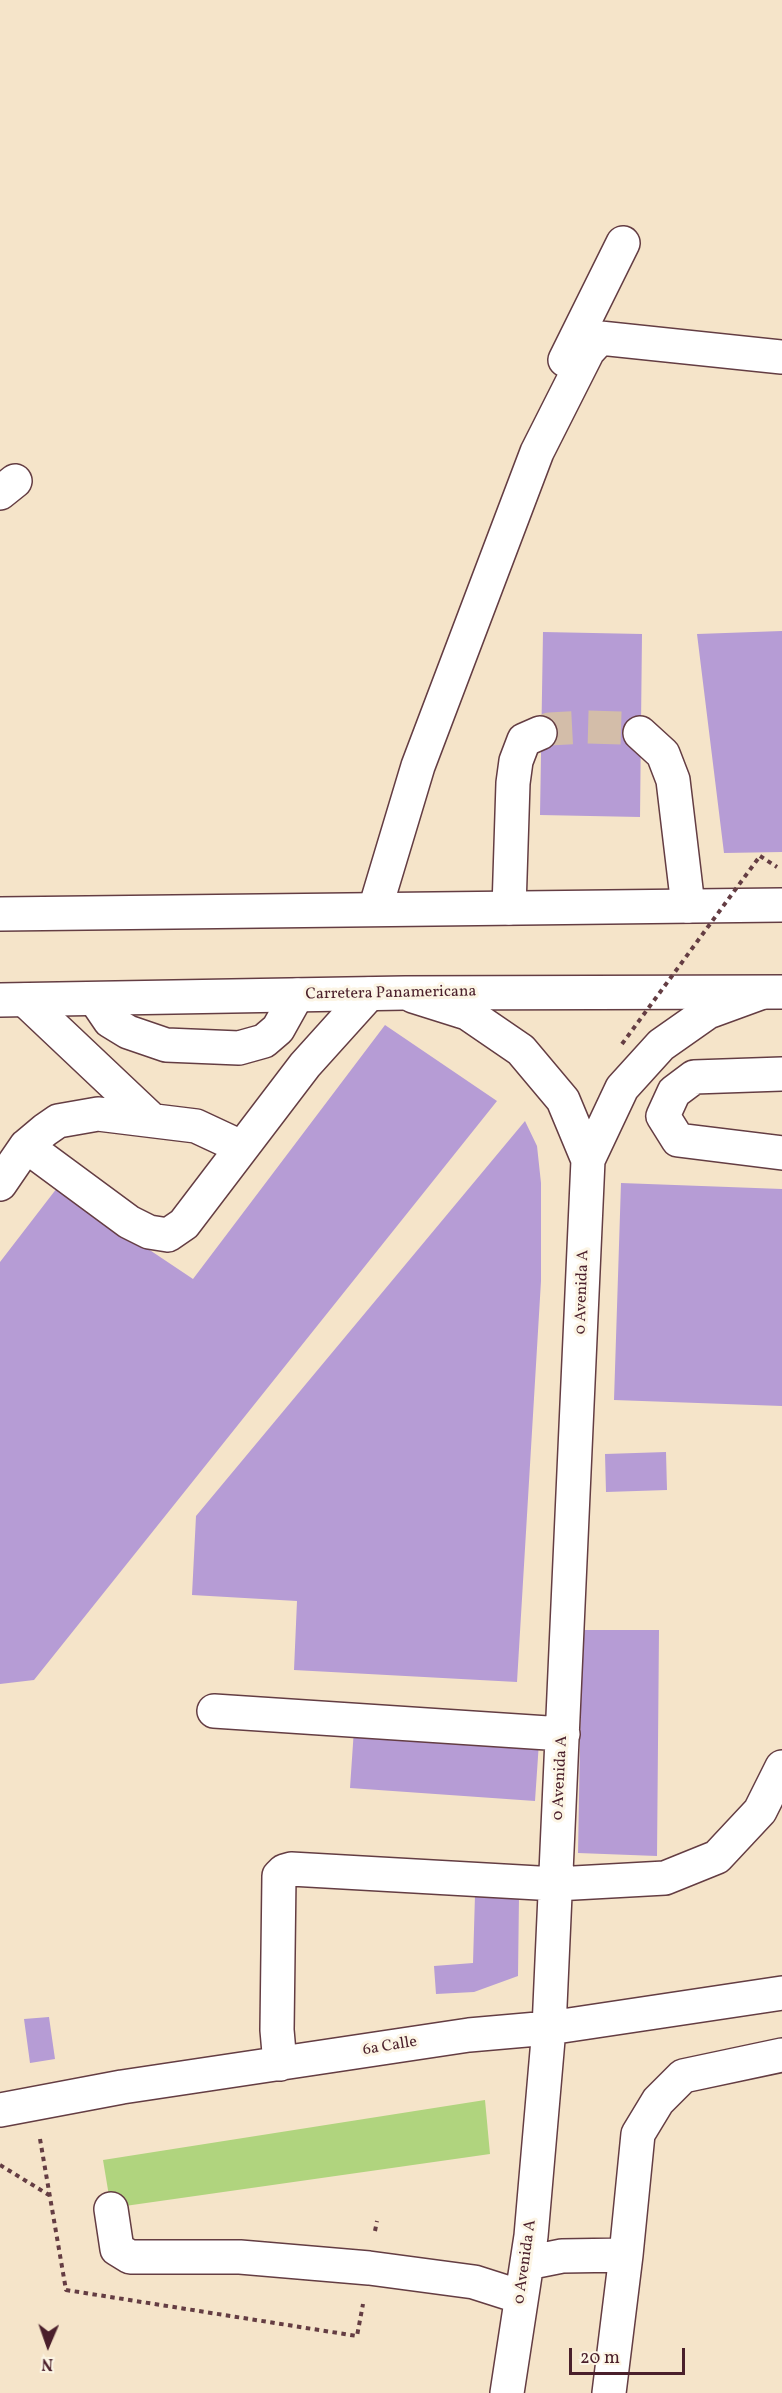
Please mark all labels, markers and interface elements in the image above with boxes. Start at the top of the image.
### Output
street label: Carretera Panamericana [305,983,477,1005]
street label: 0 Avenida A [572,1249,594,1335]
street label: 0 Avenida A [549,1735,573,1821]
street label: 6a Calle [361,2033,419,2061]
street label: 0 Avenida A [511,2219,541,2305]
north arrow [18,2315,78,2375]
scale bar [572,2336,688,2374]
text: 20 m [580,2346,620,2371]
text: N [41,2352,54,2374]

